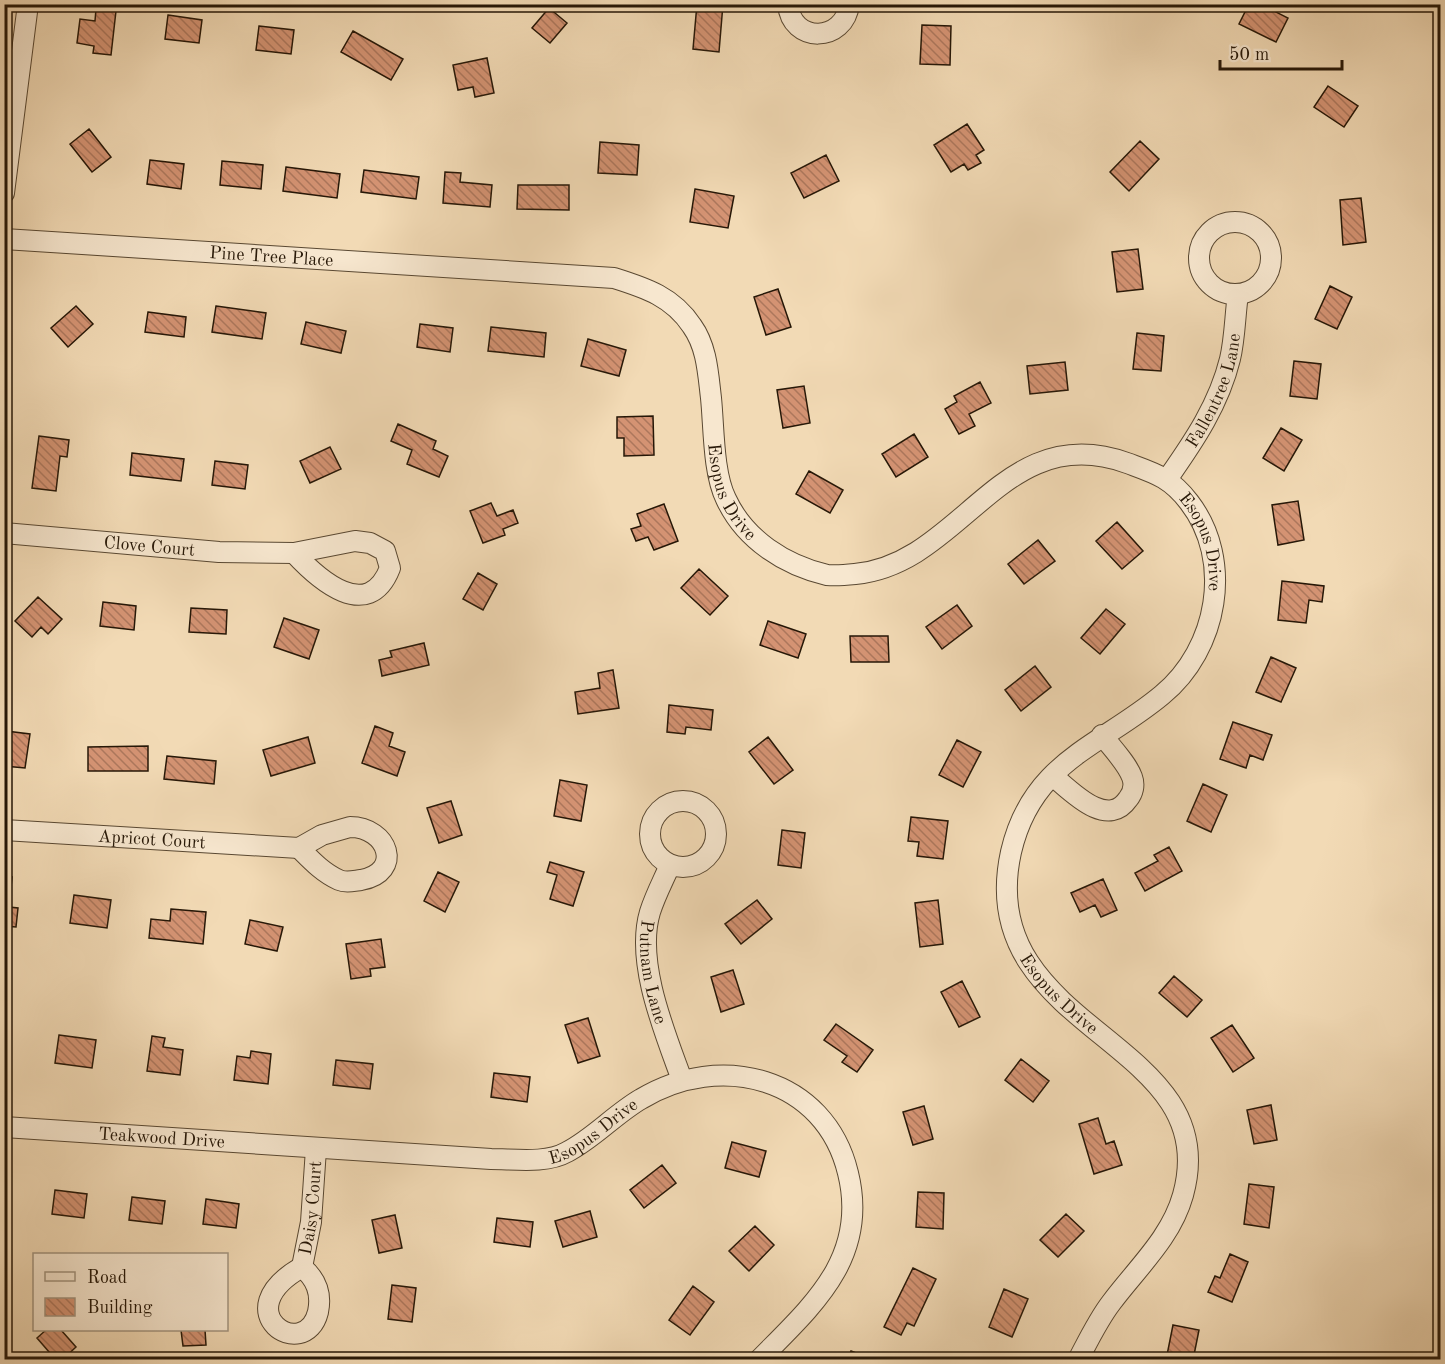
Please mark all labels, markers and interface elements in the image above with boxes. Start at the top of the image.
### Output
scale bar [1220,33,1342,71]
text: 50 m [1229,46,1269,64]
street label: Pine Tree Place [209,244,334,270]
street label: Fallentree Lane [1183,332,1244,451]
street label: Esopus Drive [704,443,759,544]
street label: Esopus Drive [1175,489,1223,591]
street label: Clove Court [103,534,196,560]
street label: Apricot Court [97,828,206,852]
street label: Putnam Lane [636,919,669,1026]
street label: Esopus Drive [1016,951,1101,1038]
street label: Esopus Drive [547,1096,641,1168]
street label: Teakwood Drive [98,1125,226,1151]
street label: Daisy Court [297,1160,325,1256]
legend [33,1253,228,1331]
text: Road [87,1269,127,1287]
text: Building [87,1299,153,1317]

